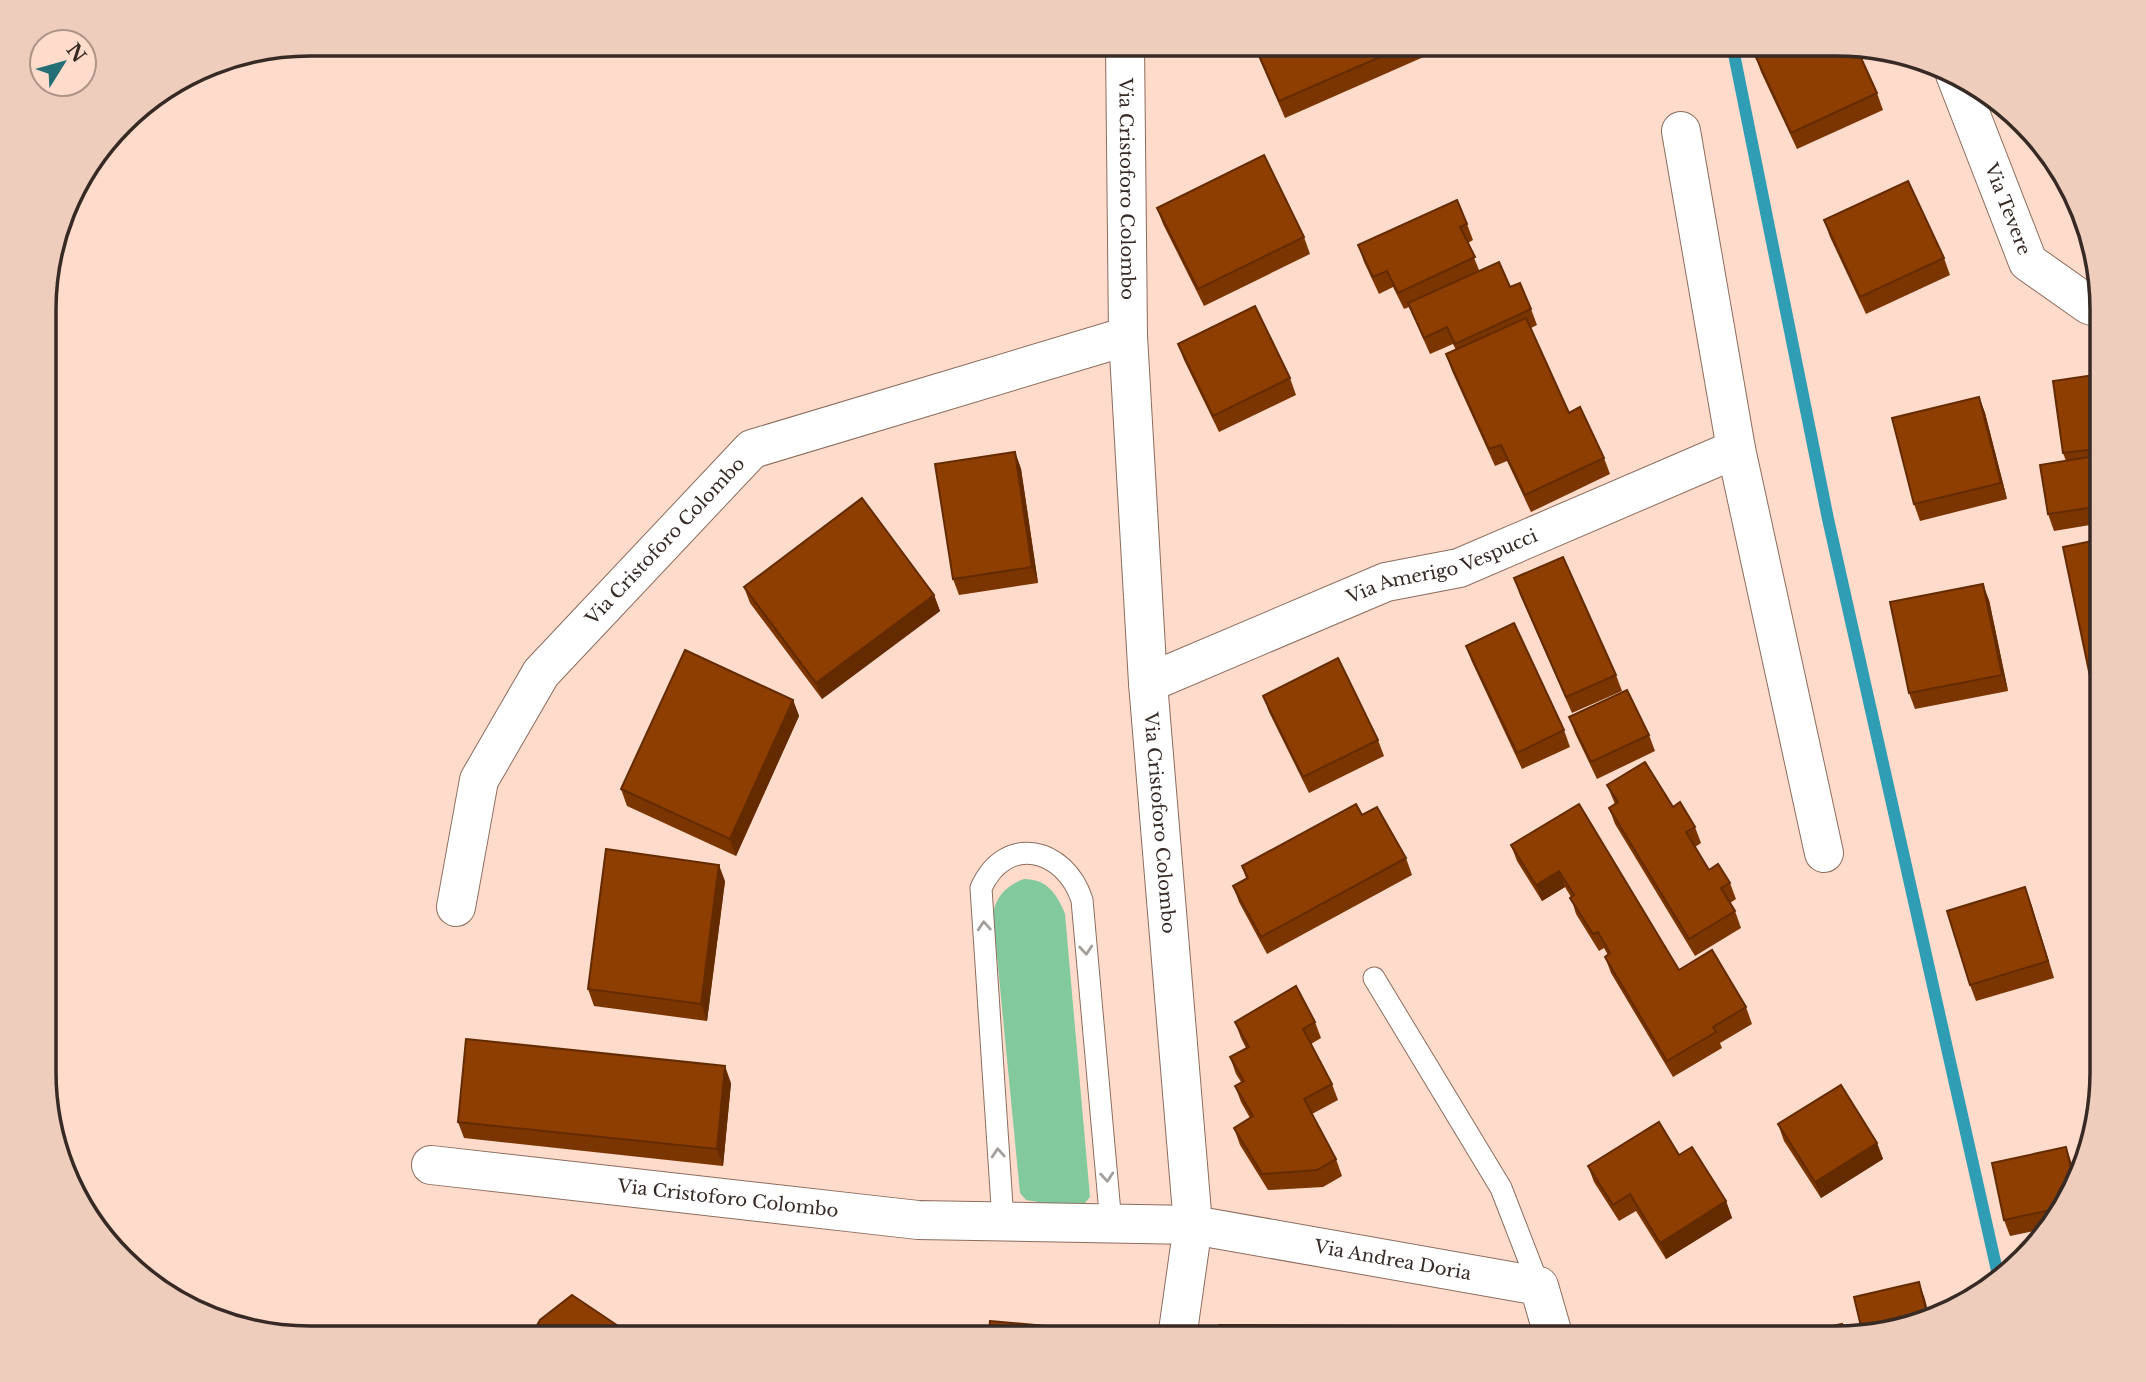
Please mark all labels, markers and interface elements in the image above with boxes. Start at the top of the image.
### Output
north arrow [28,28,98,98]
text: N [62,39,91,67]
street label: Via Cristoforo Colombo [1114,77,1139,300]
street label: Via Tevere [1979,159,2035,258]
street label: Via Cristoforo Colombo [580,453,749,630]
street label: Via Amerigo Vespucci [1342,525,1541,609]
street label: Via Cristoforo Colombo [1139,710,1180,934]
one-way arrow [976,920,991,931]
one-way arrow [1079,944,1094,956]
one-way arrow [991,1147,1006,1158]
one-way arrow [1099,1171,1114,1182]
street label: Via Cristoforo Colombo [616,1175,840,1222]
street label: Via Andrea Doria [1312,1235,1473,1285]

